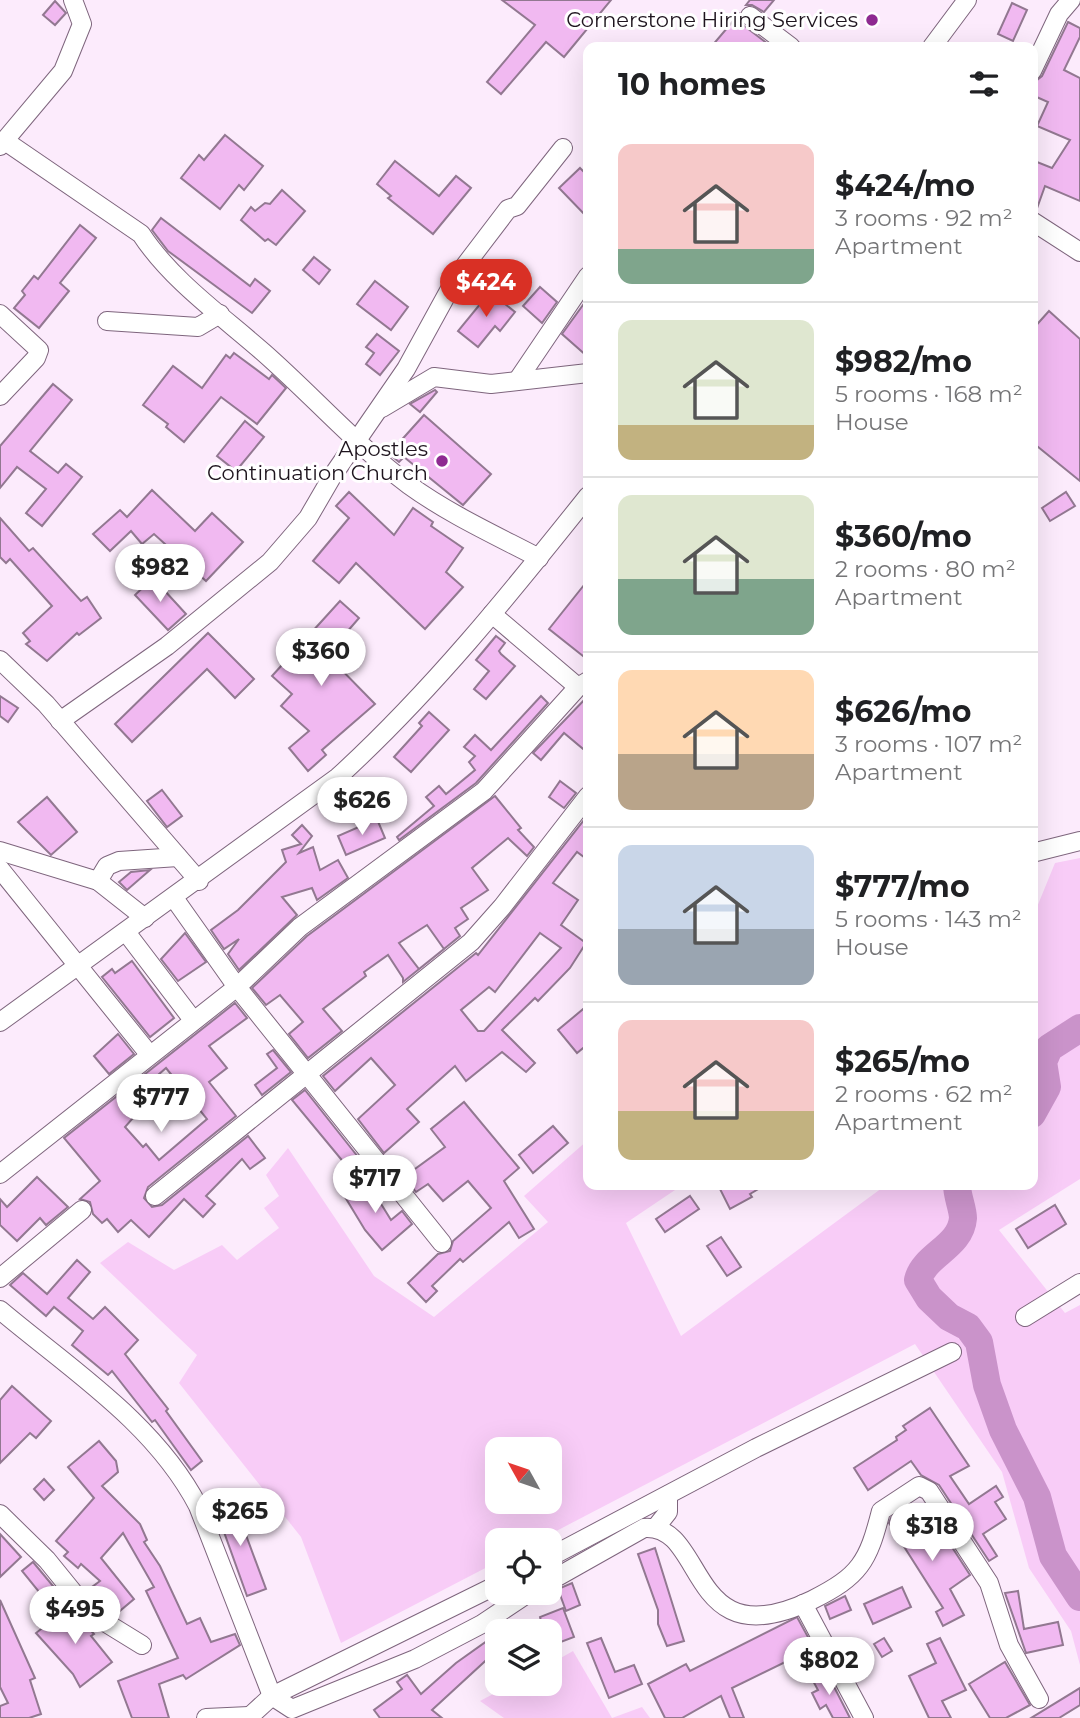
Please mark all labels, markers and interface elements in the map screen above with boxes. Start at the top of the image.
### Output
place label: Cornerstone Hiring Services [566,7,858,32]
marker: Cornerstone Hiring Services [864,12,880,28]
icon: filters [965,65,1003,103]
text: 10 homes [618,66,766,103]
text: $424/mo [835,167,975,204]
icon: home [674,172,758,256]
text: 3 rooms · 92 m² [835,204,1013,232]
text: Apartment [835,232,963,260]
pin: $424 [445,260,527,319]
text: $424 [456,268,516,296]
text: $982/mo [835,343,972,380]
icon: home [674,348,758,432]
text: 5 rooms · 168 m² [835,380,1023,408]
text: House [835,408,909,436]
place label: Apostles Continuation Church [207,436,428,485]
marker: Apostles Continuation Church [434,453,450,469]
text: $360/mo [835,518,972,555]
icon: home [674,523,758,607]
pin: $982 [119,544,201,604]
text: $982 [131,553,189,581]
text: 2 rooms · 80 m² [835,555,1016,583]
text: Apartment [835,583,963,611]
pin: $360 [280,628,362,688]
text: $360 [292,637,350,665]
text: $626/mo [835,693,971,730]
icon: home [674,698,758,782]
text: 3 rooms · 107 m² [835,730,1022,758]
text: Apartment [835,758,963,786]
pin: $626 [321,778,403,837]
text: $626 [333,786,391,814]
text: $777/mo [835,868,970,905]
icon: home [674,873,758,957]
text: 5 rooms · 143 m² [835,905,1022,933]
text: House [835,933,909,961]
text: $265/mo [835,1043,970,1080]
icon: home [674,1048,758,1132]
pin: $777 [120,1074,202,1134]
text: 2 rooms · 62 m² [835,1080,1013,1108]
text: $777 [132,1083,190,1111]
text: Apartment [835,1108,963,1136]
pin: $717 [334,1156,416,1215]
text: $717 [349,1164,401,1192]
north arrow [485,1437,562,1514]
map controls [485,1437,562,1696]
pin: $265 [199,1488,281,1548]
text: $265 [212,1497,268,1525]
pin: $318 [891,1504,973,1563]
text: $318 [906,1512,958,1540]
button: locate [485,1528,562,1605]
pin: $495 [34,1586,116,1646]
text: $495 [45,1595,105,1623]
button: layers [485,1619,562,1696]
pin: $802 [788,1638,870,1697]
text: $802 [800,1646,858,1674]

